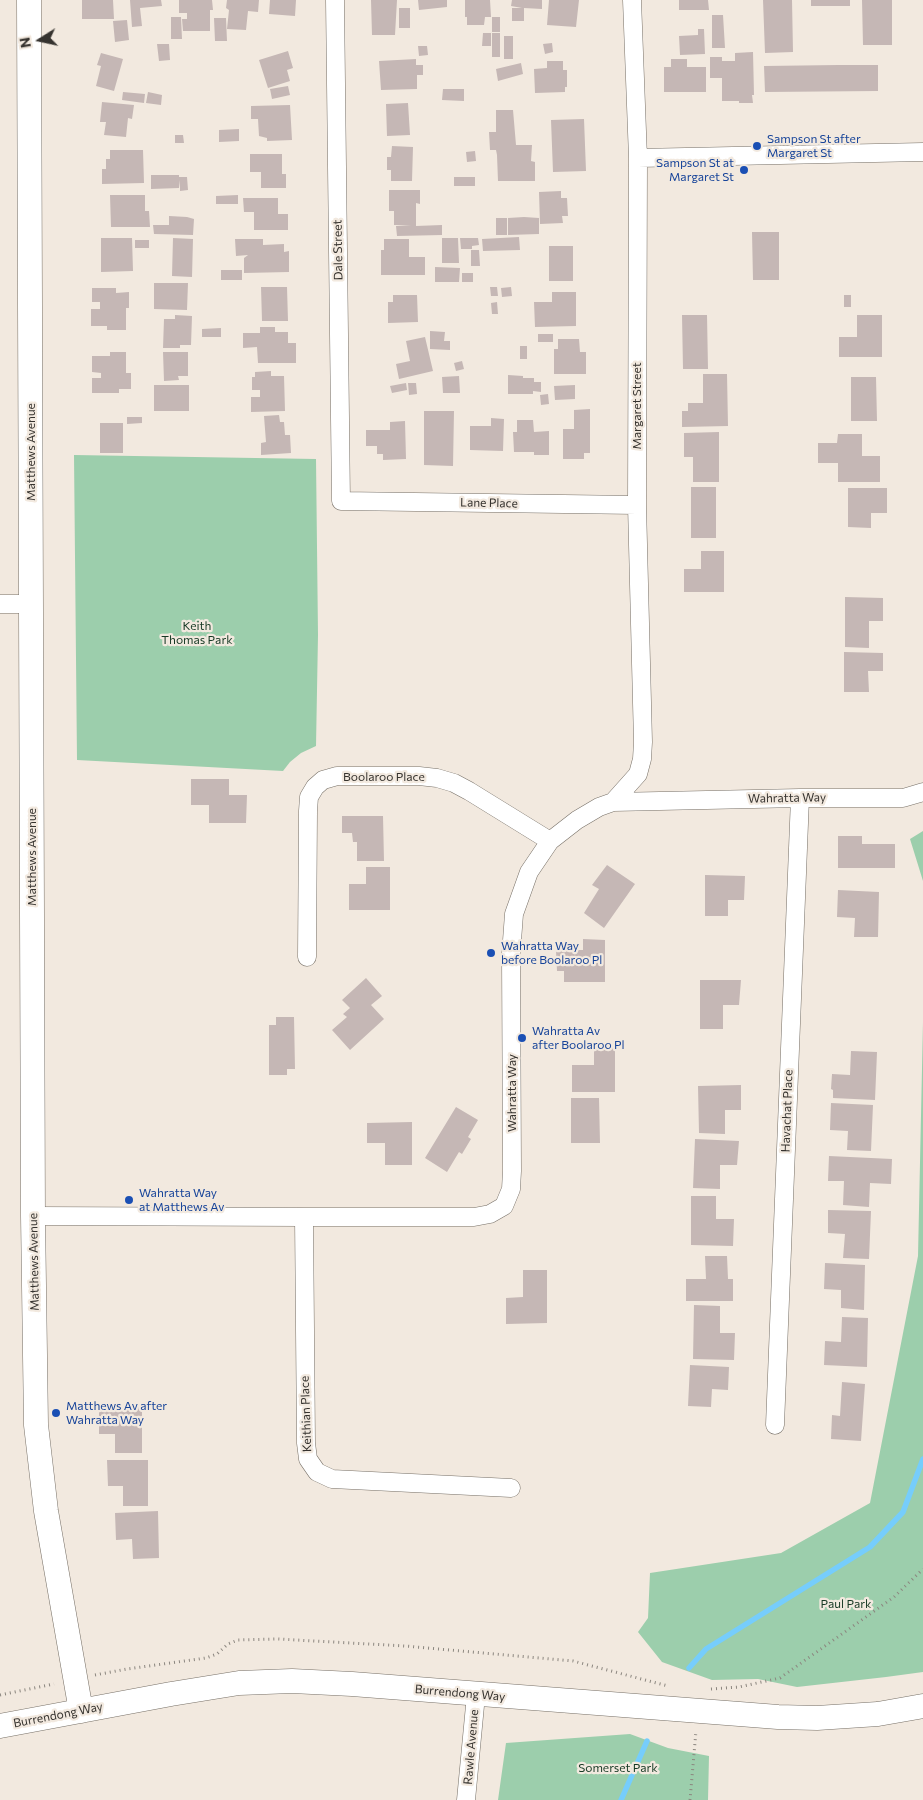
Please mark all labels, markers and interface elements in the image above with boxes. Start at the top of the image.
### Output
north arrow [15,15,65,65]
text: N [15,36,34,49]
place label: Sampson St after Margaret St [767,132,861,160]
marker: Sampson St after Margaret St [751,140,763,152]
place label: Sampson St at Margaret St [656,156,734,184]
marker: Sampson St at Margaret St [738,164,750,176]
street label: Dale Street [330,220,346,280]
street label: Margaret Street [630,362,644,450]
street label: Matthews Avenue [24,403,38,501]
street label: Lane Place [460,495,518,511]
park label: Keith Thomas Park [161,619,233,647]
street label: Boolaroo Place [343,770,425,784]
street label: Wahratta Way [748,790,826,806]
street label: Matthews Avenue [25,808,39,906]
place label: Wahratta Way before Boolaroo Pl [501,939,602,967]
marker: Wahratta Way before Boolaroo Pl [485,947,497,959]
place label: Wahratta Av after Boolaroo Pl [532,1024,624,1052]
marker: Wahratta Av after Boolaroo Pl [516,1032,528,1044]
street label: Wahratta Way [505,1054,519,1132]
street label: Havachat Place [778,1069,796,1153]
place label: Wahratta Way at Matthews Av [139,1186,224,1214]
marker: Wahratta Way at Matthews Av [123,1194,135,1206]
street label: Matthews Avenue [26,1213,42,1311]
street label: Keithian Place [297,1376,315,1452]
place label: Matthews Av after Wahratta Way [66,1399,167,1427]
marker: Matthews Av after Wahratta Way [50,1407,62,1419]
park label: Paul Park [821,1597,871,1611]
street label: Burrendong Way [414,1682,506,1704]
street label: Burrendong Way [12,1699,104,1731]
street label: Rawle Avenue [461,1709,481,1785]
park label: Somerset Park [578,1761,658,1775]

